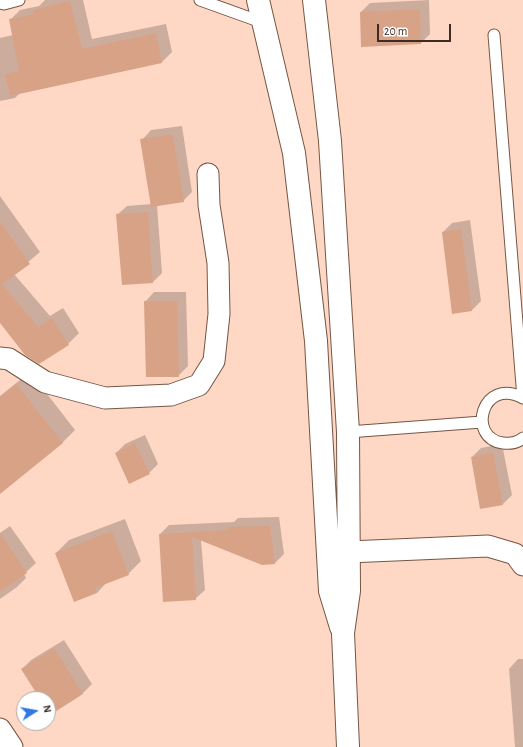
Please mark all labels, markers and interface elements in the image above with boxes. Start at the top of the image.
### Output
scale bar [379,16,453,42]
text: 20 m [384,25,407,37]
north arrow [16,691,56,731]
text: N [41,704,53,714]

